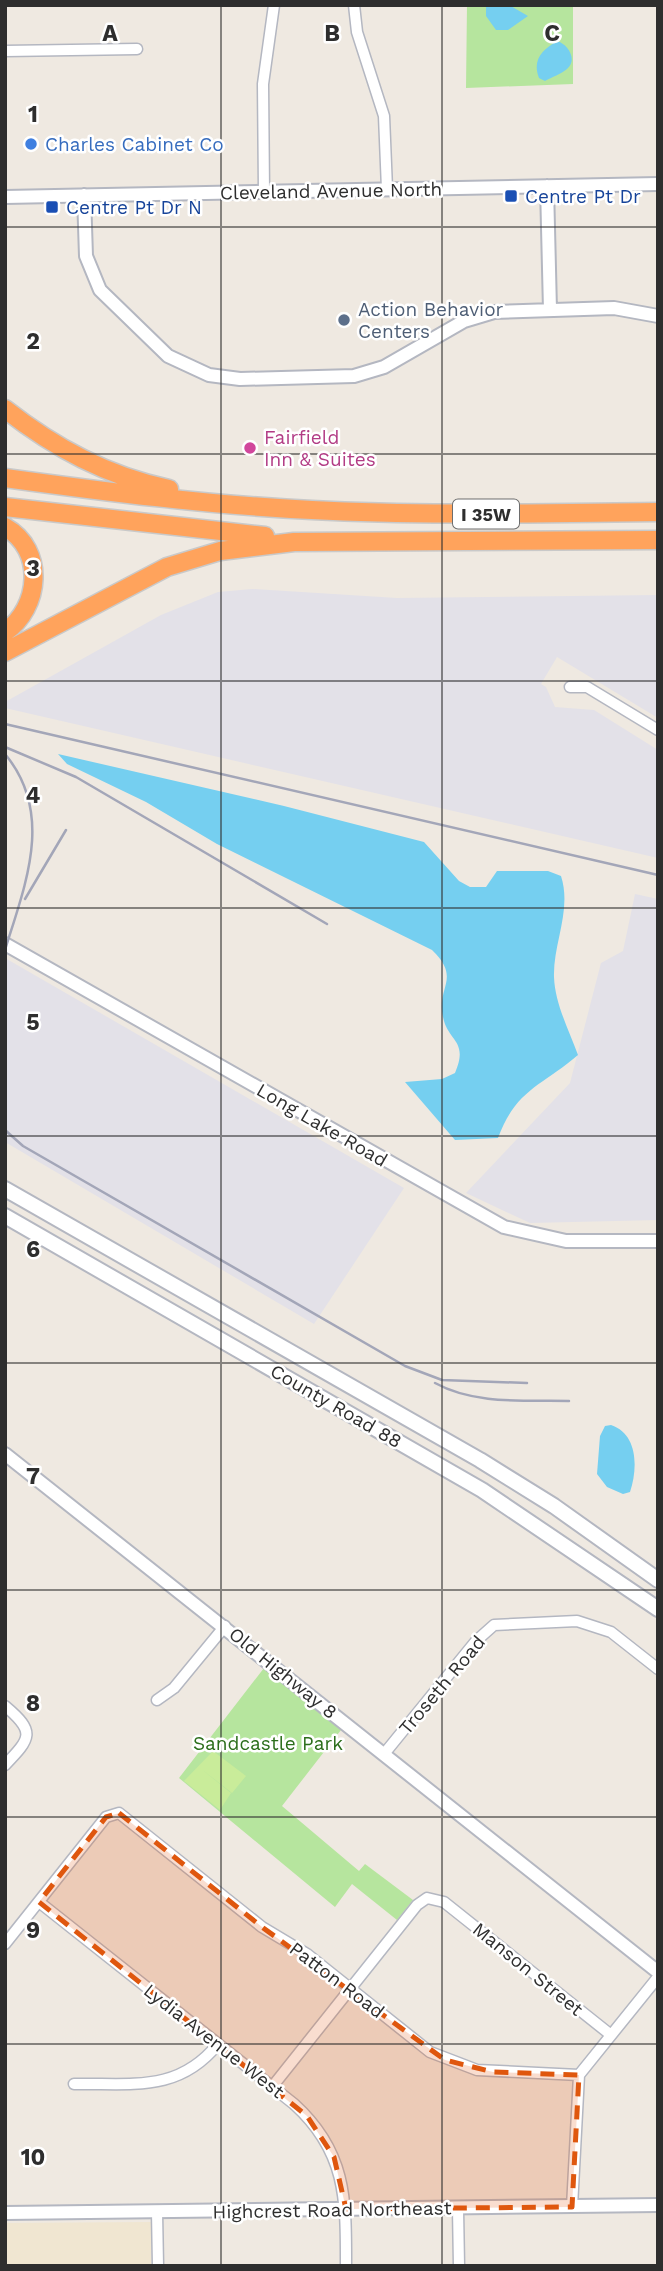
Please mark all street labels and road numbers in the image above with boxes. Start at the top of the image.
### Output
street label: Cleveland Avenue North [220,178,442,204]
road number: I 35W [453,500,519,528]
street label: Long Lake Road [253,1078,391,1172]
street label: County Road 88 [266,1359,406,1453]
street label: Old Highway 8 [224,1622,342,1724]
street label: Troseth Road [394,1631,490,1739]
street label: Manson Street [468,1917,588,2021]
street label: Patton Road [285,1937,389,2023]
street label: Lydia Avenue West [139,1979,289,2103]
street label: Highcrest Road Northeast [212,2196,452,2224]

